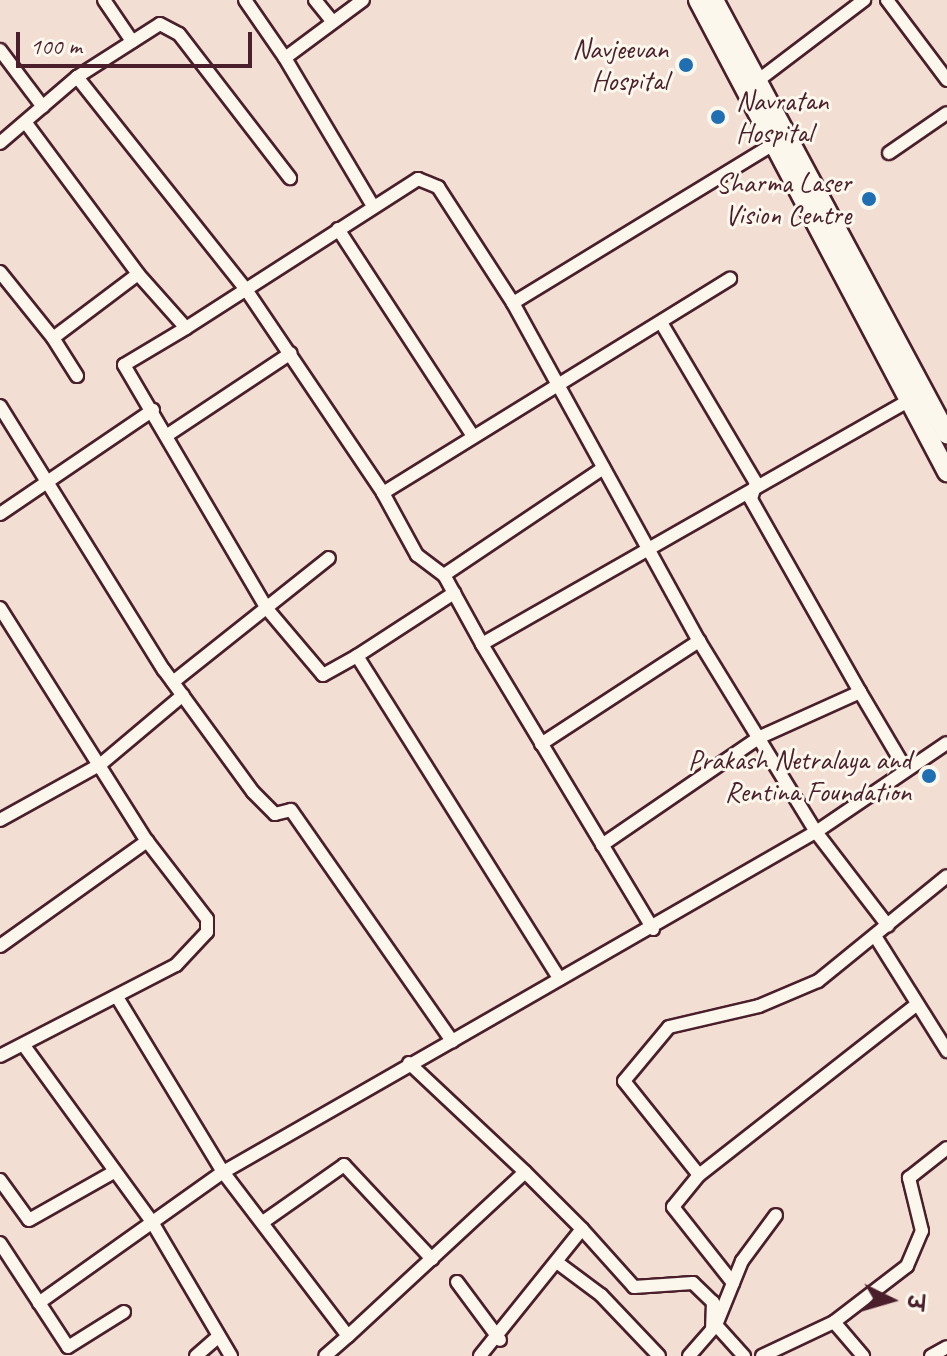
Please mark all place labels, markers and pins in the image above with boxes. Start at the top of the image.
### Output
place label: Navjeevan Hospital [572,32,668,98]
marker: Navjeevan Hospital [675,54,697,76]
place label: Navratan Hospital [736,84,828,150]
marker: Navratan Hospital [707,106,729,128]
place label: Sharma Laser Vision Centre [715,166,851,232]
marker: Sharma Laser Vision Centre [858,188,880,210]
place label: Prakash Netralaya and Rentina Foundation [688,743,911,809]
marker: Prakash Netralaya and Rentina Foundation [918,765,940,787]

